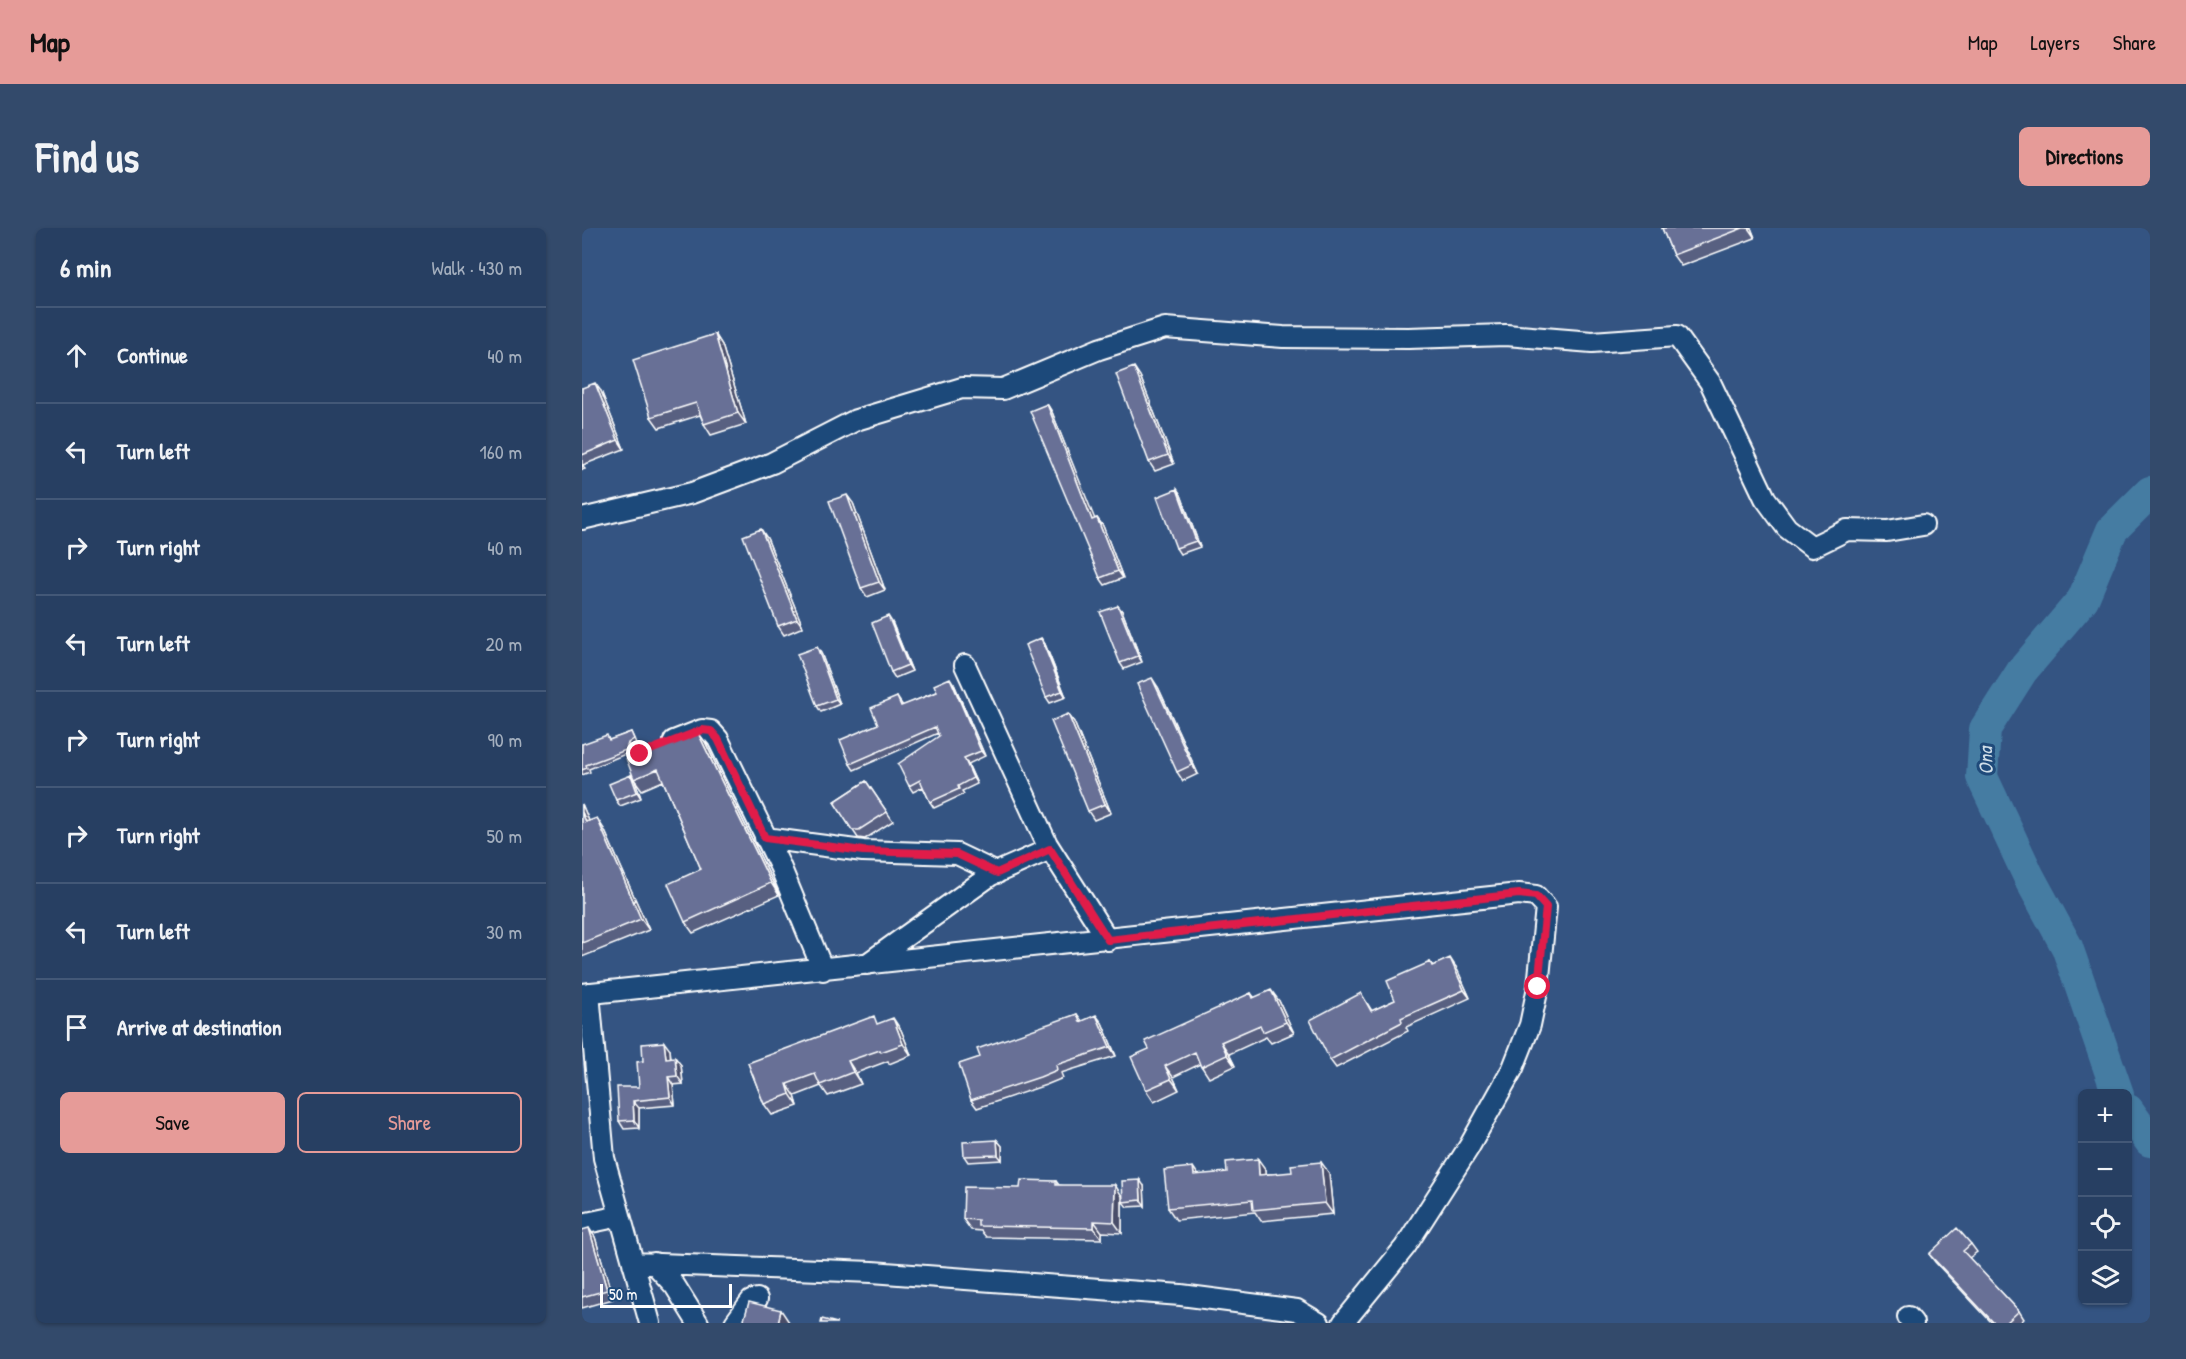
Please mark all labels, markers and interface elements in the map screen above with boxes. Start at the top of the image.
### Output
text: Map [30,23,70,61]
text: Map [1968,28,1997,57]
text: Layers [2030,28,2080,57]
text: Share [2113,28,2156,57]
button: Directions [2019,127,2150,186]
text: Find us [36,128,139,185]
text: 6 min [60,250,112,285]
text: Walk · 430 m [431,254,522,281]
icon: ahead [60,339,93,372]
text: Continue [117,340,188,370]
text: 40 m [487,342,522,369]
icon: left [60,435,93,468]
text: Turn left [117,436,190,466]
text: 160 m [480,438,522,465]
icon: right [60,531,93,564]
text: Turn right [117,532,200,562]
text: 40 m [487,534,522,561]
icon: left [60,627,93,660]
text: Turn left [117,628,190,658]
text: 20 m [485,630,522,657]
icon: right [60,723,93,756]
text: Turn right [117,724,200,754]
text: 90 m [488,726,522,753]
route end [626,740,652,766]
water label: Ona [1971,744,1999,775]
icon: right [60,819,93,852]
text: Turn right [117,820,200,850]
text: 50 m [486,822,522,849]
icon: left [60,915,93,948]
text: Turn left [117,916,190,946]
text: 30 m [486,918,522,945]
route start [1524,973,1550,999]
icon: arrive [60,1011,93,1044]
text: Arrive at destination [117,1012,282,1042]
map controls [2078,1089,2132,1305]
button: + [2078,1089,2132,1143]
button: Save [60,1092,285,1153]
button: Share [297,1092,522,1153]
button: − [2078,1143,2132,1197]
button: locate [2078,1197,2132,1251]
button: layers [2078,1251,2132,1305]
scale bar [600,1281,732,1308]
text: 50 m [609,1283,638,1305]

